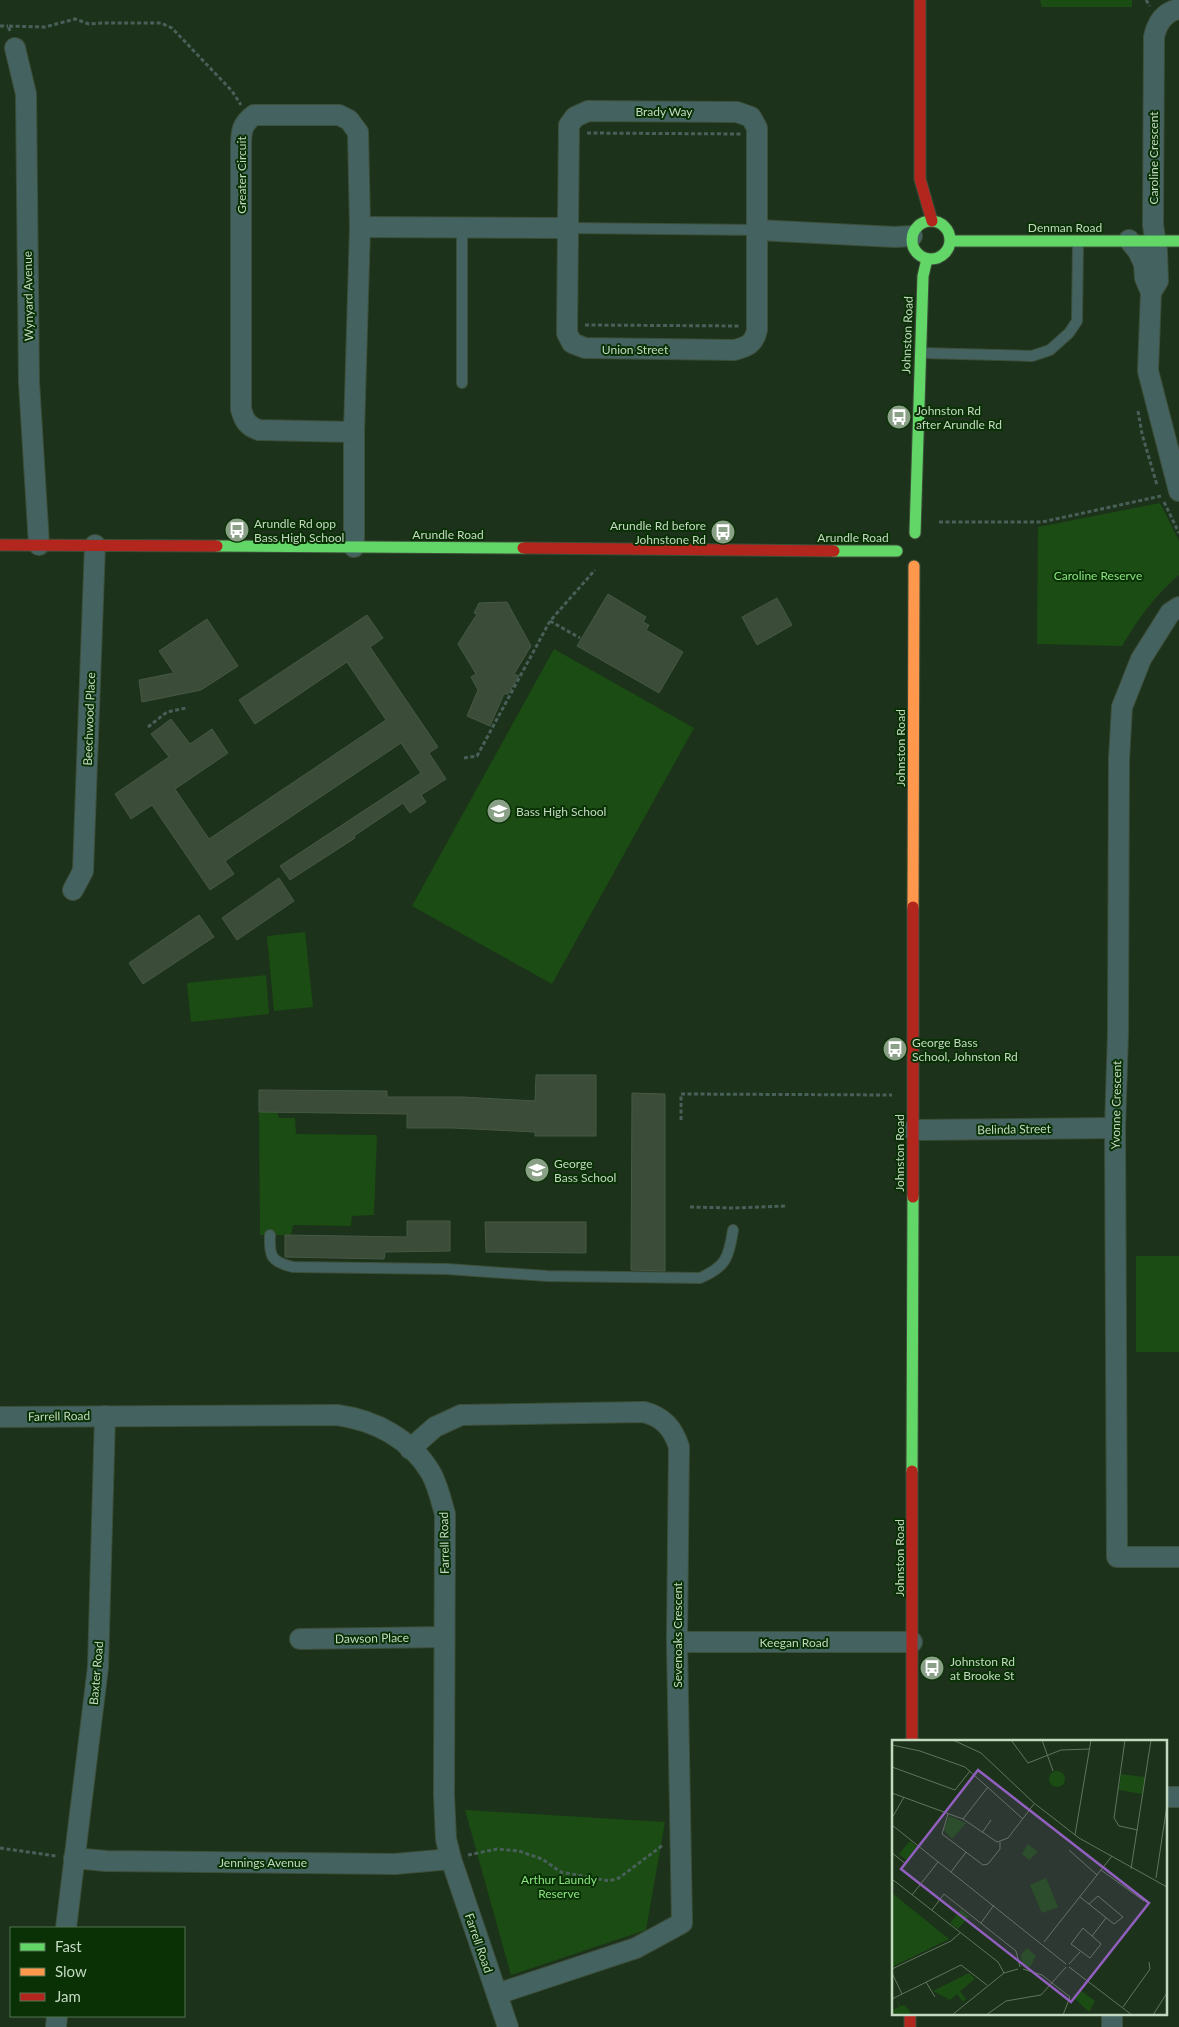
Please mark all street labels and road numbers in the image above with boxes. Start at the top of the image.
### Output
street label: Brady Way [635,104,693,119]
street label: Caroline Crescent [1146,111,1161,205]
street label: Greater Circuit [234,136,249,214]
street label: Denman Road [1028,220,1102,235]
street label: Wynyard Avenue [20,251,36,341]
street label: Johnston Road [898,296,916,374]
street label: Union Street [602,342,669,357]
street label: Arundle Road [412,527,484,542]
street label: Arundle Road [817,530,889,545]
street label: Beechwood Place [80,672,98,766]
street label: Johnston Road [893,709,908,787]
street label: Yvonne Crescent [1108,1060,1124,1150]
street label: Johnston Road [892,1114,907,1192]
street label: Belinda Street [977,1121,1052,1137]
street label: Farrell Road [28,1408,90,1424]
street label: Farrell Road [436,1512,452,1574]
street label: Johnston Road [892,1519,907,1597]
street label: Sevenoaks Crescent [670,1582,685,1688]
street label: Dawson Place [335,1630,409,1646]
street label: Keegan Road [760,1635,828,1650]
street label: Baxter Road [86,1640,106,1706]
street label: Jennings Avenue [219,1855,307,1870]
street label: Farrell Road [462,1911,496,1975]

